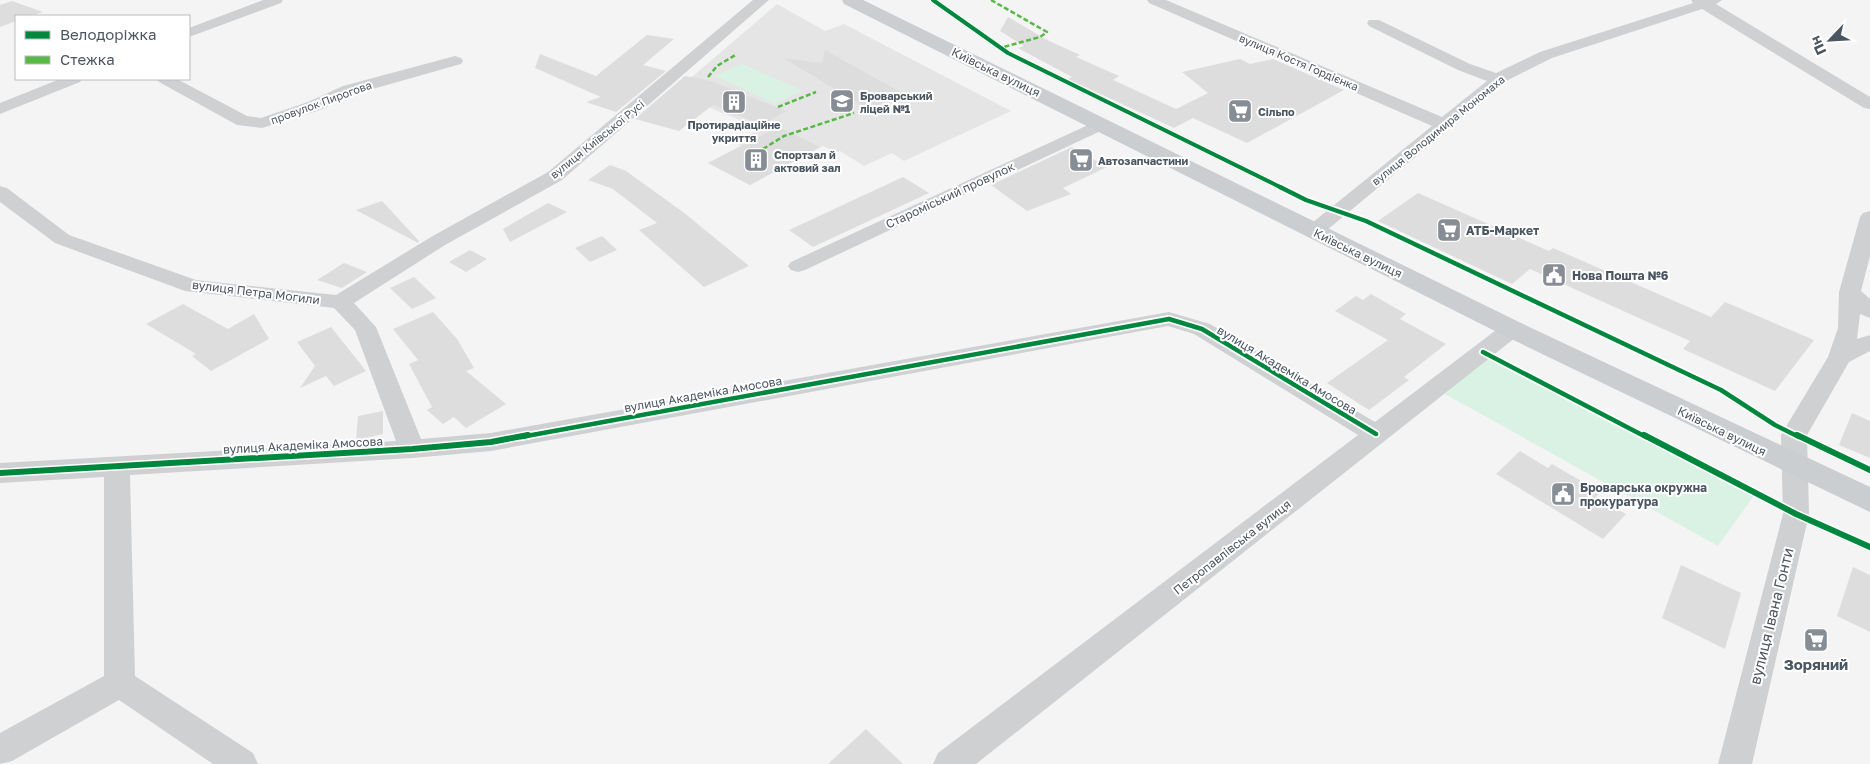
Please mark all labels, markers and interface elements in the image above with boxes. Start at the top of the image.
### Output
legend [15,15,190,80]
north arrow [1805,15,1855,65]
text: Велодоріжка [60,25,157,43]
street label: вулиця Костя Гордієнка [1237,31,1361,93]
text: Пн [1806,33,1829,58]
street label: Київська вулиця [949,44,1043,100]
text: Стежка [60,50,115,68]
street label: вулиця Володимира Мономаха [1369,72,1507,188]
street label: провулок Пирогова [269,78,373,126]
school or university icon: Броварський ліцей №1 [829,88,855,114]
building icon: Протирадіаційне укриття [721,89,747,115]
place label: Броварський ліцей №1 [860,89,933,115]
street label: вулиця Київської Русі [547,97,647,181]
supermarket icon: Сільпо [1227,98,1253,124]
place label: Сільпо [1258,105,1295,118]
place label: Протирадіаційне укриття [687,118,781,144]
building icon: Спортзал й актовий зал [743,147,769,173]
supermarket icon: Автозапчастини [1068,147,1094,173]
place label: Спортзал й актовий зал [774,148,841,174]
place label: Автозапчастини [1098,154,1189,167]
street label: Староміський провулок [883,159,1017,231]
supermarket icon: АТБ-Маркет [1436,217,1462,243]
place label: АТБ-Маркет [1466,223,1539,238]
street label: Київська вулиця [1311,225,1405,281]
public building icon: Нова Пошта №6 [1541,262,1567,288]
place label: Нова Пошта №6 [1572,268,1669,283]
street label: вулиця Петра Могили [191,277,321,307]
street label: вулиця Академіка Амосова [1214,322,1360,418]
street label: вулиця Академіка Амосова [623,373,783,415]
street label: Київська вулиця [1675,403,1769,459]
street label: вулиця Академіка Амосова [223,433,383,457]
place label: Броварська окружна прокуратура [1580,480,1707,509]
public building icon: Броварська окружна прокуратура [1550,481,1576,507]
street label: Петропавлівська вулиця [1170,496,1294,598]
street label: вулиця Івана Гонти [1745,546,1797,686]
supermarket icon: Зоряний [1803,627,1829,653]
place label: Зоряний [1784,655,1848,673]

